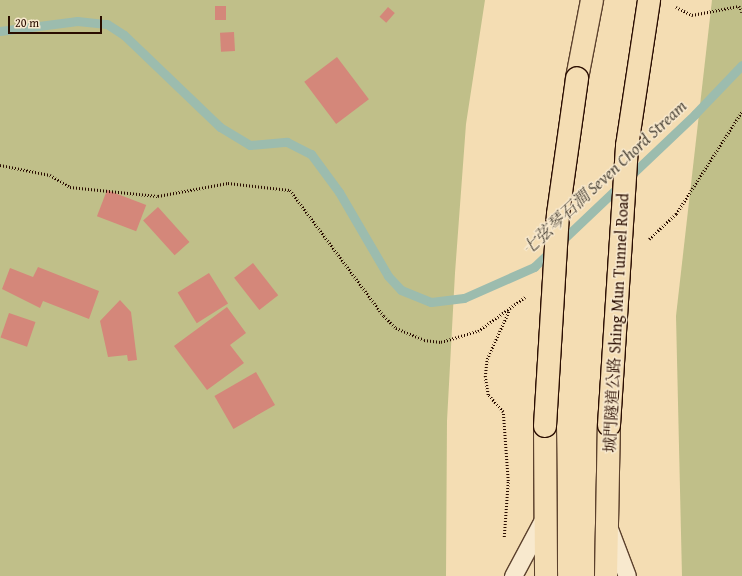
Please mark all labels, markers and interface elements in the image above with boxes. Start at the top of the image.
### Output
scale bar [10,8,104,34]
text: 20 m [15,14,39,31]
water label: 七弦琴石澗 Seven Chord Stream [518,95,690,259]
street label: 城門隧道公路 Shing Mun Tunnel Road [600,193,632,453]

